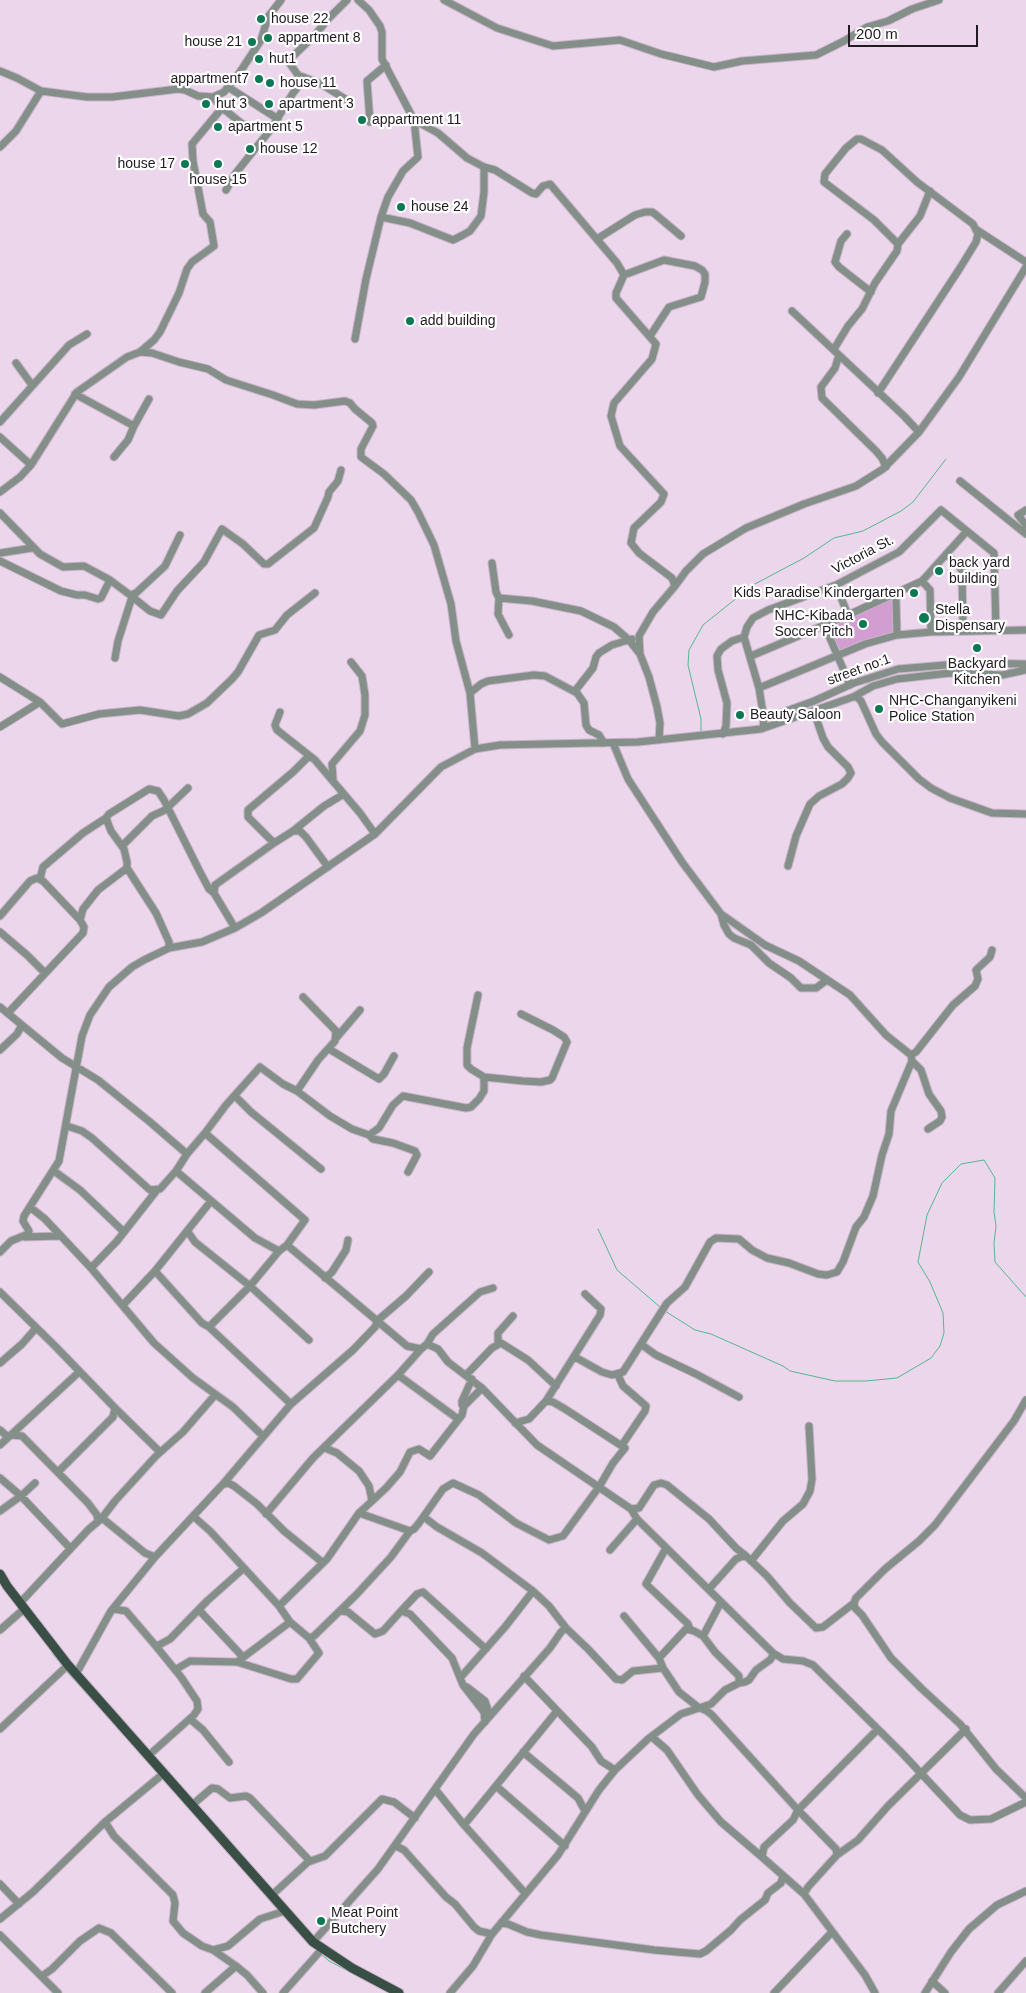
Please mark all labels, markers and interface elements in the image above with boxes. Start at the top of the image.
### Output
place label: house 22 [271,11,329,27]
marker: house 22 [255,13,267,25]
scale bar [851,15,981,47]
text: 200 m [856,25,898,42]
place label: appartment 8 [278,30,360,46]
marker: appartment 8 [262,32,274,44]
place label: house 21 [184,34,242,50]
marker: house 21 [246,36,258,48]
place label: hut1 [269,51,296,67]
marker: hut1 [253,53,265,65]
place label: appartment7 [170,71,249,87]
marker: appartment7 [253,73,265,85]
place label: house 11 [280,75,337,91]
marker: house 11 [264,77,276,89]
place label: hut 3 [216,96,247,112]
place label: apartment 3 [279,96,354,112]
marker: hut 3 [200,98,212,110]
marker: apartment 3 [263,98,275,110]
place label: appartment 11 [372,112,461,128]
marker: appartment 11 [356,114,368,126]
place label: apartment 5 [228,119,303,135]
marker: apartment 5 [212,121,224,133]
place label: house 12 [260,141,318,157]
marker: house 12 [244,143,256,155]
place label: house 17 [117,156,175,172]
marker: house 17 [179,158,191,170]
marker: house 15 [212,158,224,170]
place label: house 15 [189,172,247,188]
place label: house 24 [411,199,469,215]
marker: house 24 [395,201,407,213]
place label: add building [420,313,496,329]
marker: add building [404,315,416,327]
street label: Victoria St. [829,532,897,578]
place label: back yard building [949,555,1010,588]
marker: back yard building [933,565,945,577]
place label: Kids Paradise Kindergarten [734,585,904,601]
marker: Kids Paradise Kindergarten [908,587,920,599]
place label: Stella Dispensary [935,602,1005,634]
place label: NHC-Kibada Soccer Pitch [774,608,853,640]
marker: Stella Dispensary [917,611,931,625]
marker: NHC-Kibada Soccer Pitch [857,618,869,630]
marker: Backyard Kitchen [971,642,983,654]
street label: street no:1 [825,651,893,689]
place label: Backyard Kitchen [948,656,1006,689]
place label: NHC-Changanyikeni Police Station [889,693,1017,726]
marker: NHC-Changanyikeni Police Station [873,703,885,715]
place label: Beauty Saloon [750,707,841,723]
marker: Beauty Saloon [734,709,746,721]
place label: Meat Point Butchery [331,1905,398,1938]
marker: Meat Point Butchery [315,1915,327,1927]

